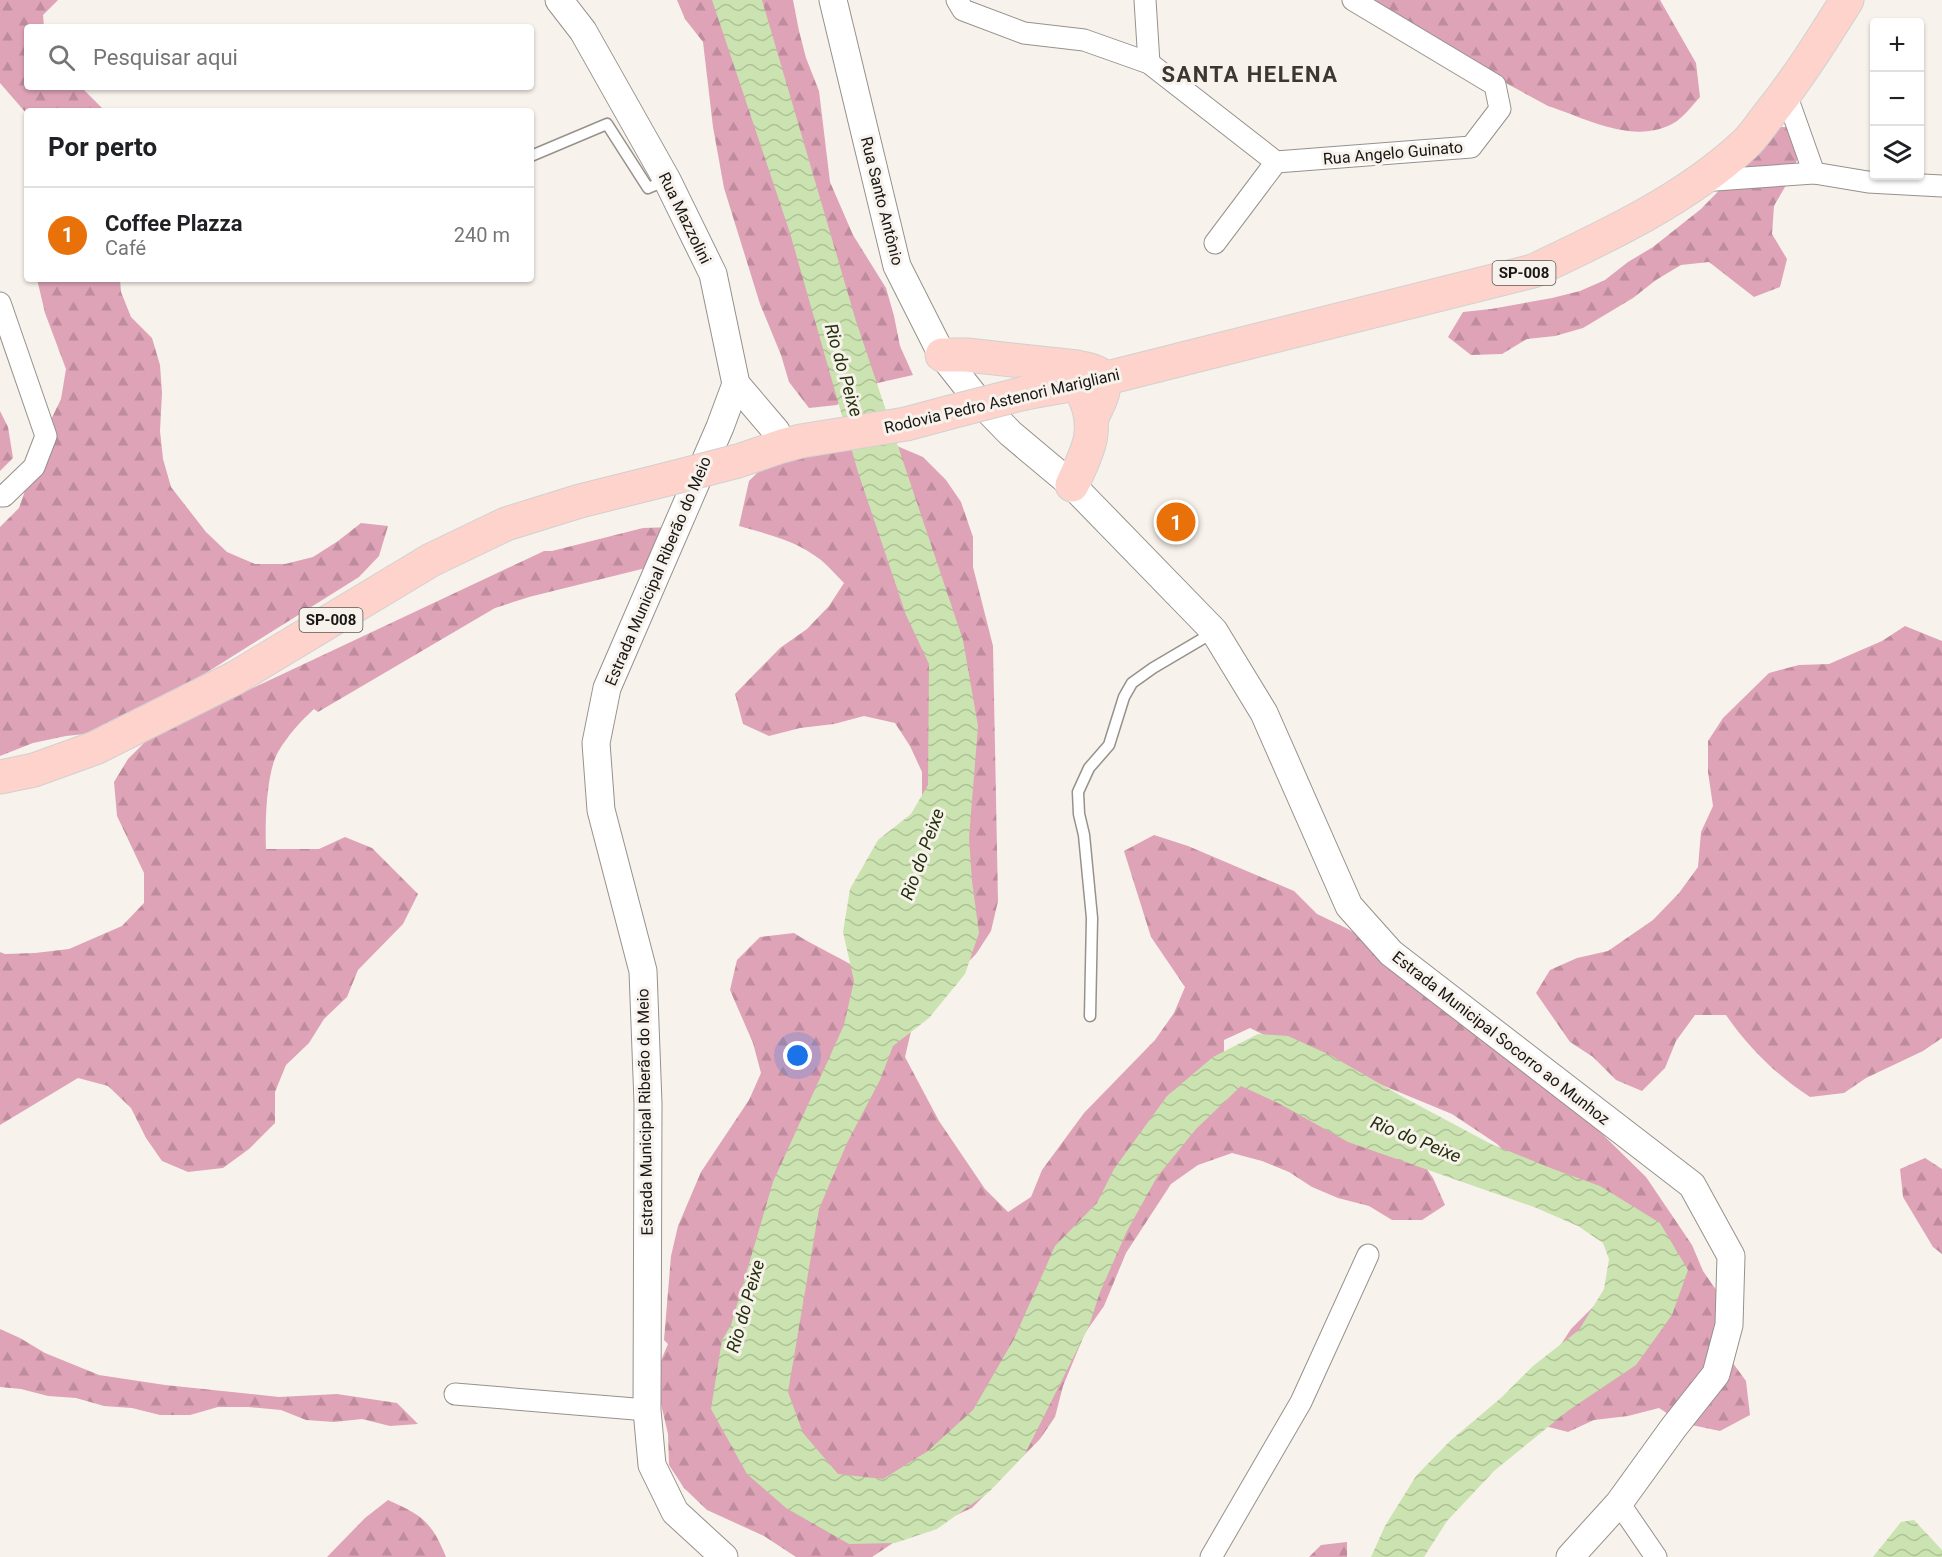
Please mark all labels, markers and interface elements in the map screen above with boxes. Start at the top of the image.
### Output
map controls [1870,18,1924,180]
button: + [1870,18,1924,72]
search box [24,24,534,90]
icon: search [45,41,78,74]
text: Pesquisar aqui [93,45,238,70]
district label: SANTA HELENA [1162,62,1338,87]
button: − [1870,72,1924,126]
button: layers [1870,126,1924,180]
text: Por perto [48,132,157,162]
street label: Rua Santo Antônio [857,135,907,267]
street label: Rua Angelo Guinato [1322,137,1464,169]
street label: Rua Mazzolini [655,169,715,267]
text: Coffee Plazza [105,211,242,236]
text: 1 [62,223,73,247]
text: 240 m [454,223,510,247]
text: Café [105,236,146,260]
road number: SP-008 [1492,261,1556,285]
water label: Rio do Peixe [821,321,867,419]
street label: Rodovia Pedro Astenori Marigliani [882,365,1122,437]
street label: Estrada Municipal Riberão do Meio [601,454,715,688]
pin: 1 [1156,500,1196,544]
road number: SP-008 [300,608,362,632]
water label: Rio do Peixe [896,805,948,903]
street label: Estrada Municipal Socorro ao Munhoz [1389,947,1613,1129]
street label: Estrada Municipal Riberão do Meio [633,988,657,1236]
your location [783,1041,812,1070]
water label: Rio do Peixe [1368,1111,1464,1167]
water label: Rio do Peixe [722,1257,768,1355]

